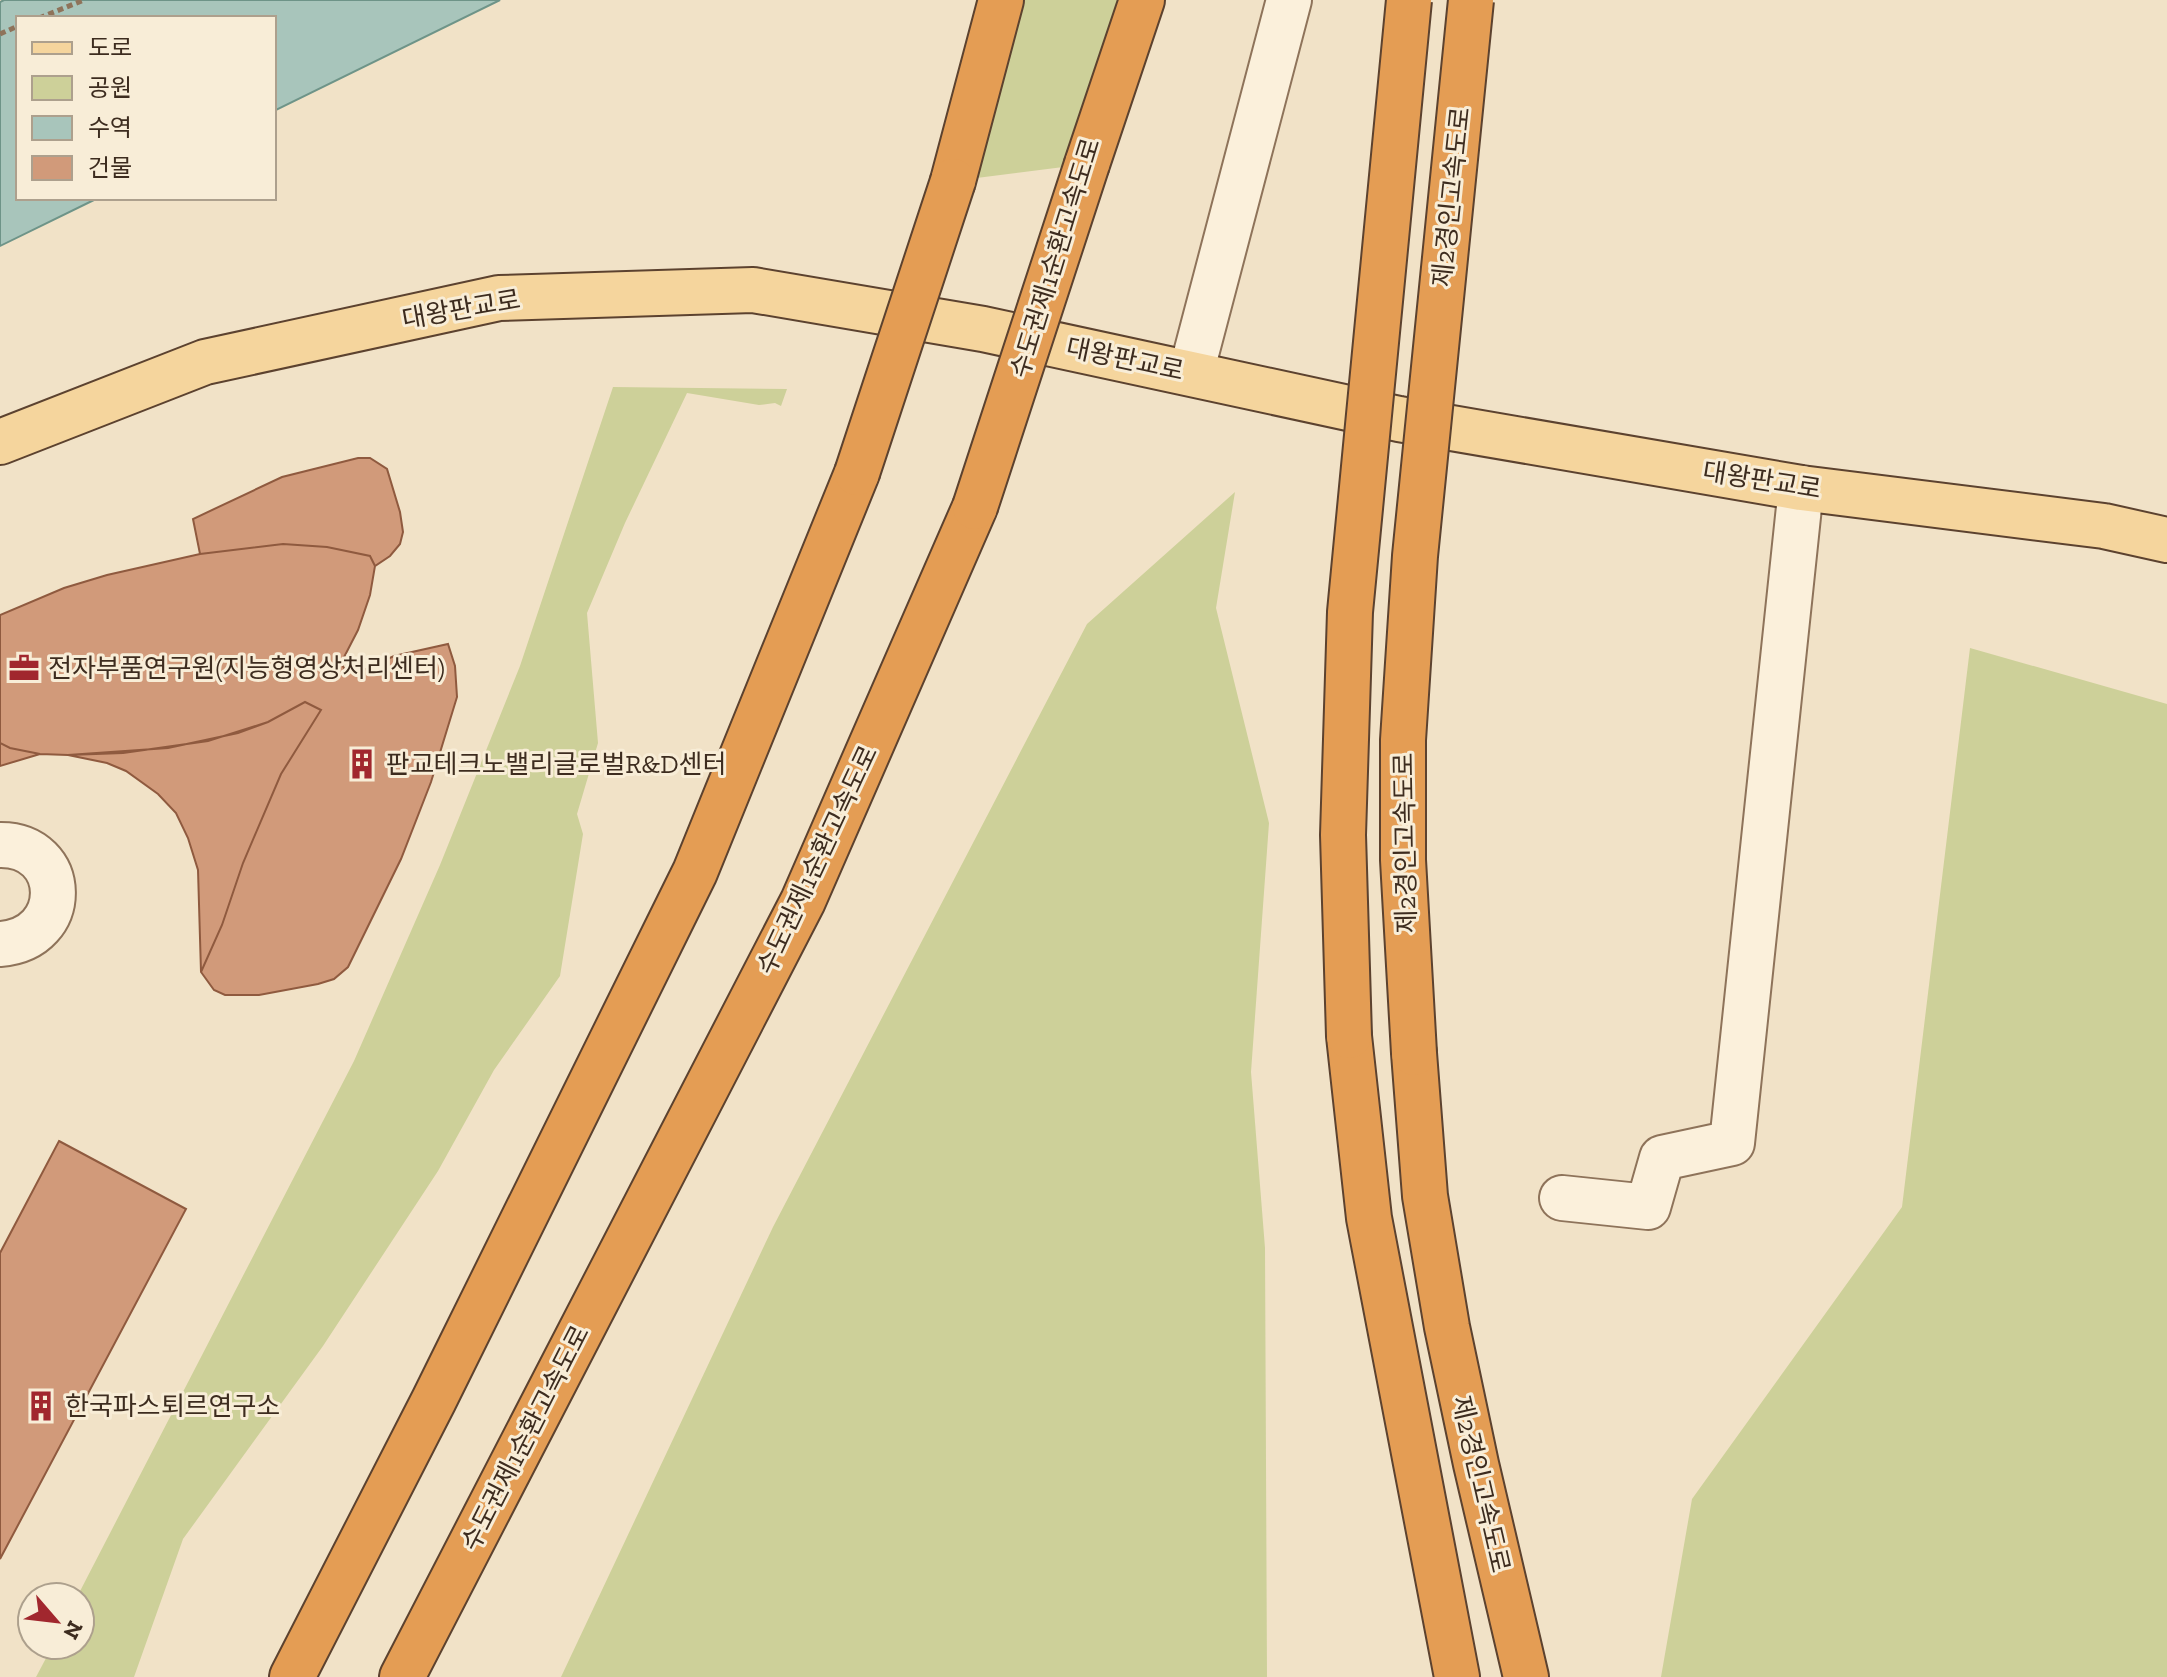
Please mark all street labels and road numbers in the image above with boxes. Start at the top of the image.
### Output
street label: 제2경인고속도로 [1426,105,1476,289]
street label: 수도권제1순환고속도로 [1003,134,1107,382]
street label: 대왕판교로 [399,283,523,335]
street label: 대왕판교로 [1063,331,1187,387]
street label: 대왕판교로 [1700,455,1824,505]
street label: 수도권제1순환고속도로 [750,740,884,980]
street label: 제2경인고속도로 [1387,752,1423,934]
street label: 수도권제1순환고속도로 [454,1320,596,1556]
street label: 제2경인고속도로 [1445,1392,1517,1576]

